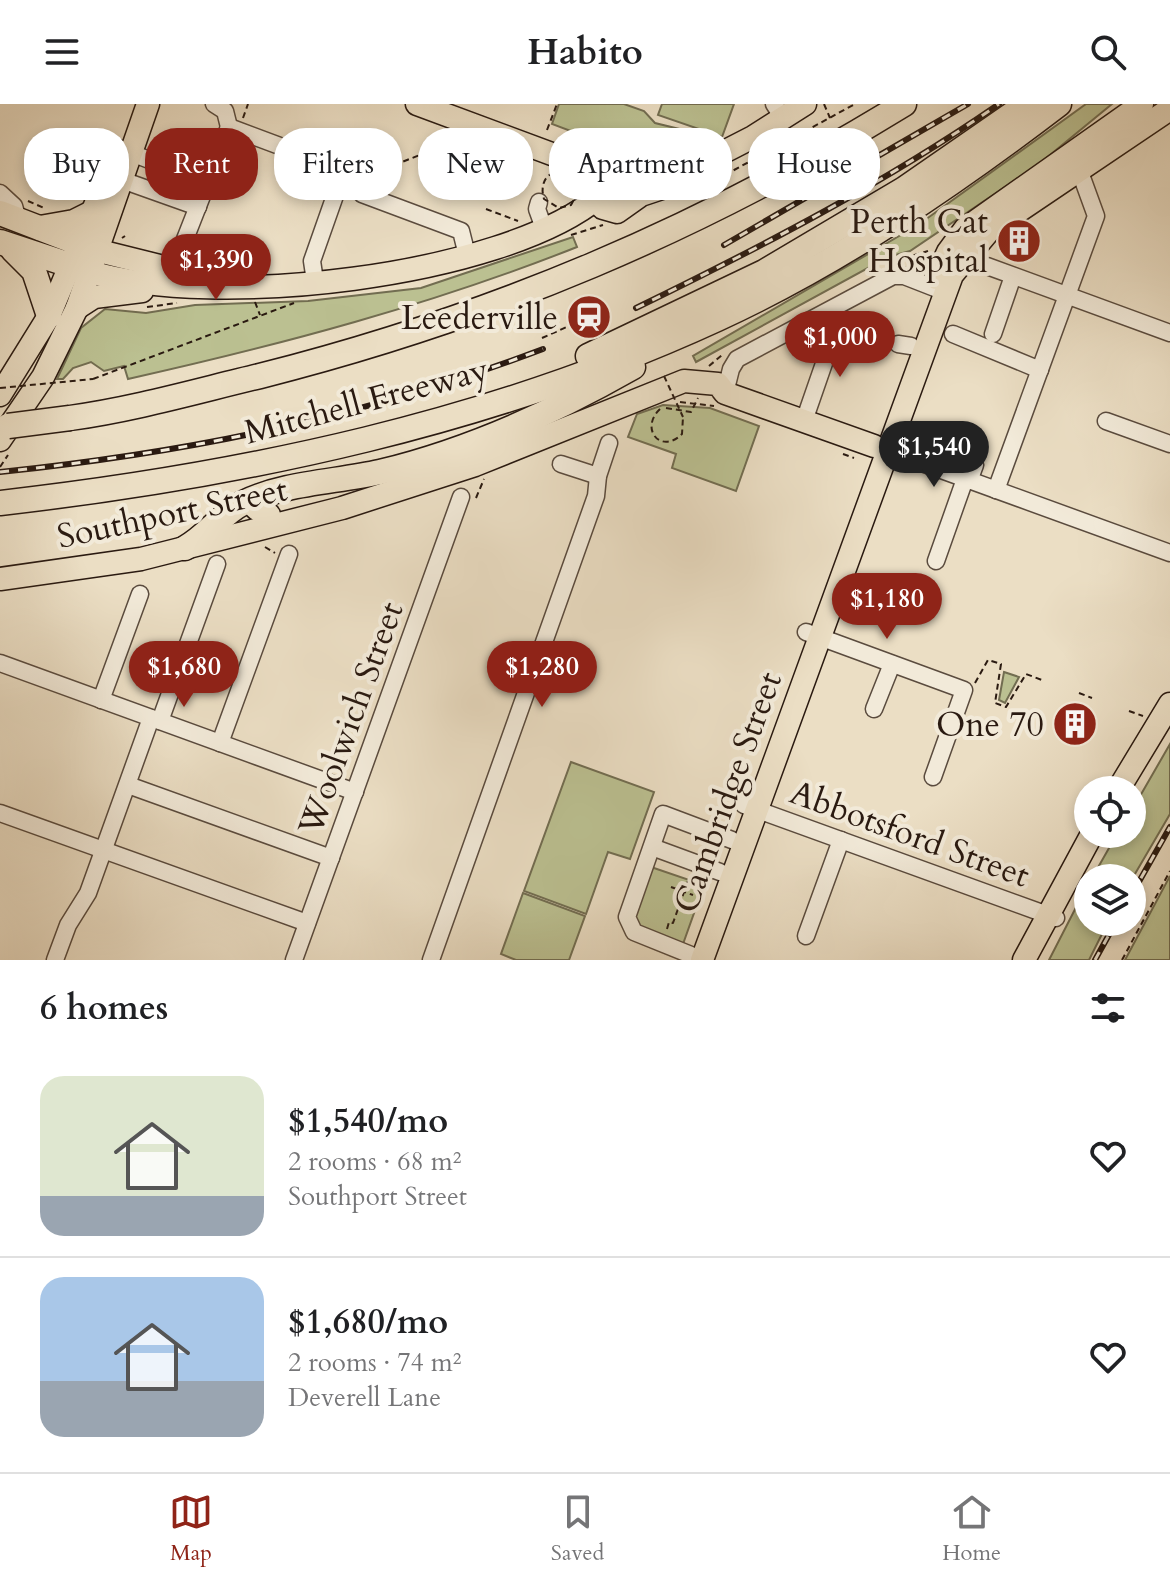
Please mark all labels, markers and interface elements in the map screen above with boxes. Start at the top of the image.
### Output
text: Habito [527,28,643,77]
icon: menu [40,30,84,74]
icon: search [1086,30,1130,74]
chip: Buy [24,128,129,200]
chip: Rent [145,128,258,200]
chip: Filters [274,128,402,200]
chip: New [418,128,533,200]
chip: Apartment [549,128,732,200]
chip: House [748,128,880,200]
place label: Perth Cat Hospital [850,199,988,284]
building icon: Perth Cat Hospital [995,217,1043,265]
pin: $1,390 [151,234,281,302]
text: $1,390 [179,242,253,277]
station icon: Leederville [565,293,613,341]
place label: Leederville [401,295,558,341]
pin: $1,000 [775,311,905,379]
text: $1,000 [803,319,877,354]
street label: Mitchell Freeway [239,346,493,456]
pin: $1,540 [869,421,999,489]
text: $1,540 [897,429,971,464]
street label: Southport Street [53,466,292,560]
pin: $1,180 [822,573,952,641]
text: $1,180 [850,581,924,616]
street label: Woolwich Street [287,595,415,842]
pin: $1,680 [119,641,249,709]
pin: $1,280 [477,641,607,709]
text: $1,680 [147,649,221,684]
text: $1,280 [505,649,579,684]
street label: Cambridge Street [663,665,793,919]
building icon: One 70 [1051,700,1099,748]
place label: One 70 [936,702,1044,748]
street label: Abbotsford Street [784,769,1036,899]
map controls [1074,776,1146,936]
button: locate [1074,776,1146,848]
button: layers [1074,864,1146,936]
text: 6 homes [40,985,168,1031]
icon: filters [1086,986,1130,1030]
text: $1,540/mo [288,1098,448,1144]
icon: home [104,1108,200,1204]
icon: heart [1086,1134,1130,1178]
text: 2 rooms · 68 m² [288,1144,461,1179]
text: Southport Street [288,1179,467,1214]
text: $1,680/mo [288,1299,448,1345]
icon: home [104,1309,200,1405]
icon: heart [1086,1335,1130,1379]
text: 2 rooms · 74 m² [288,1345,461,1380]
text: Deverell Lane [288,1380,441,1415]
tab: Map [169,1490,213,1568]
tab: Saved [551,1490,604,1568]
tab: Home [942,1490,1001,1568]

